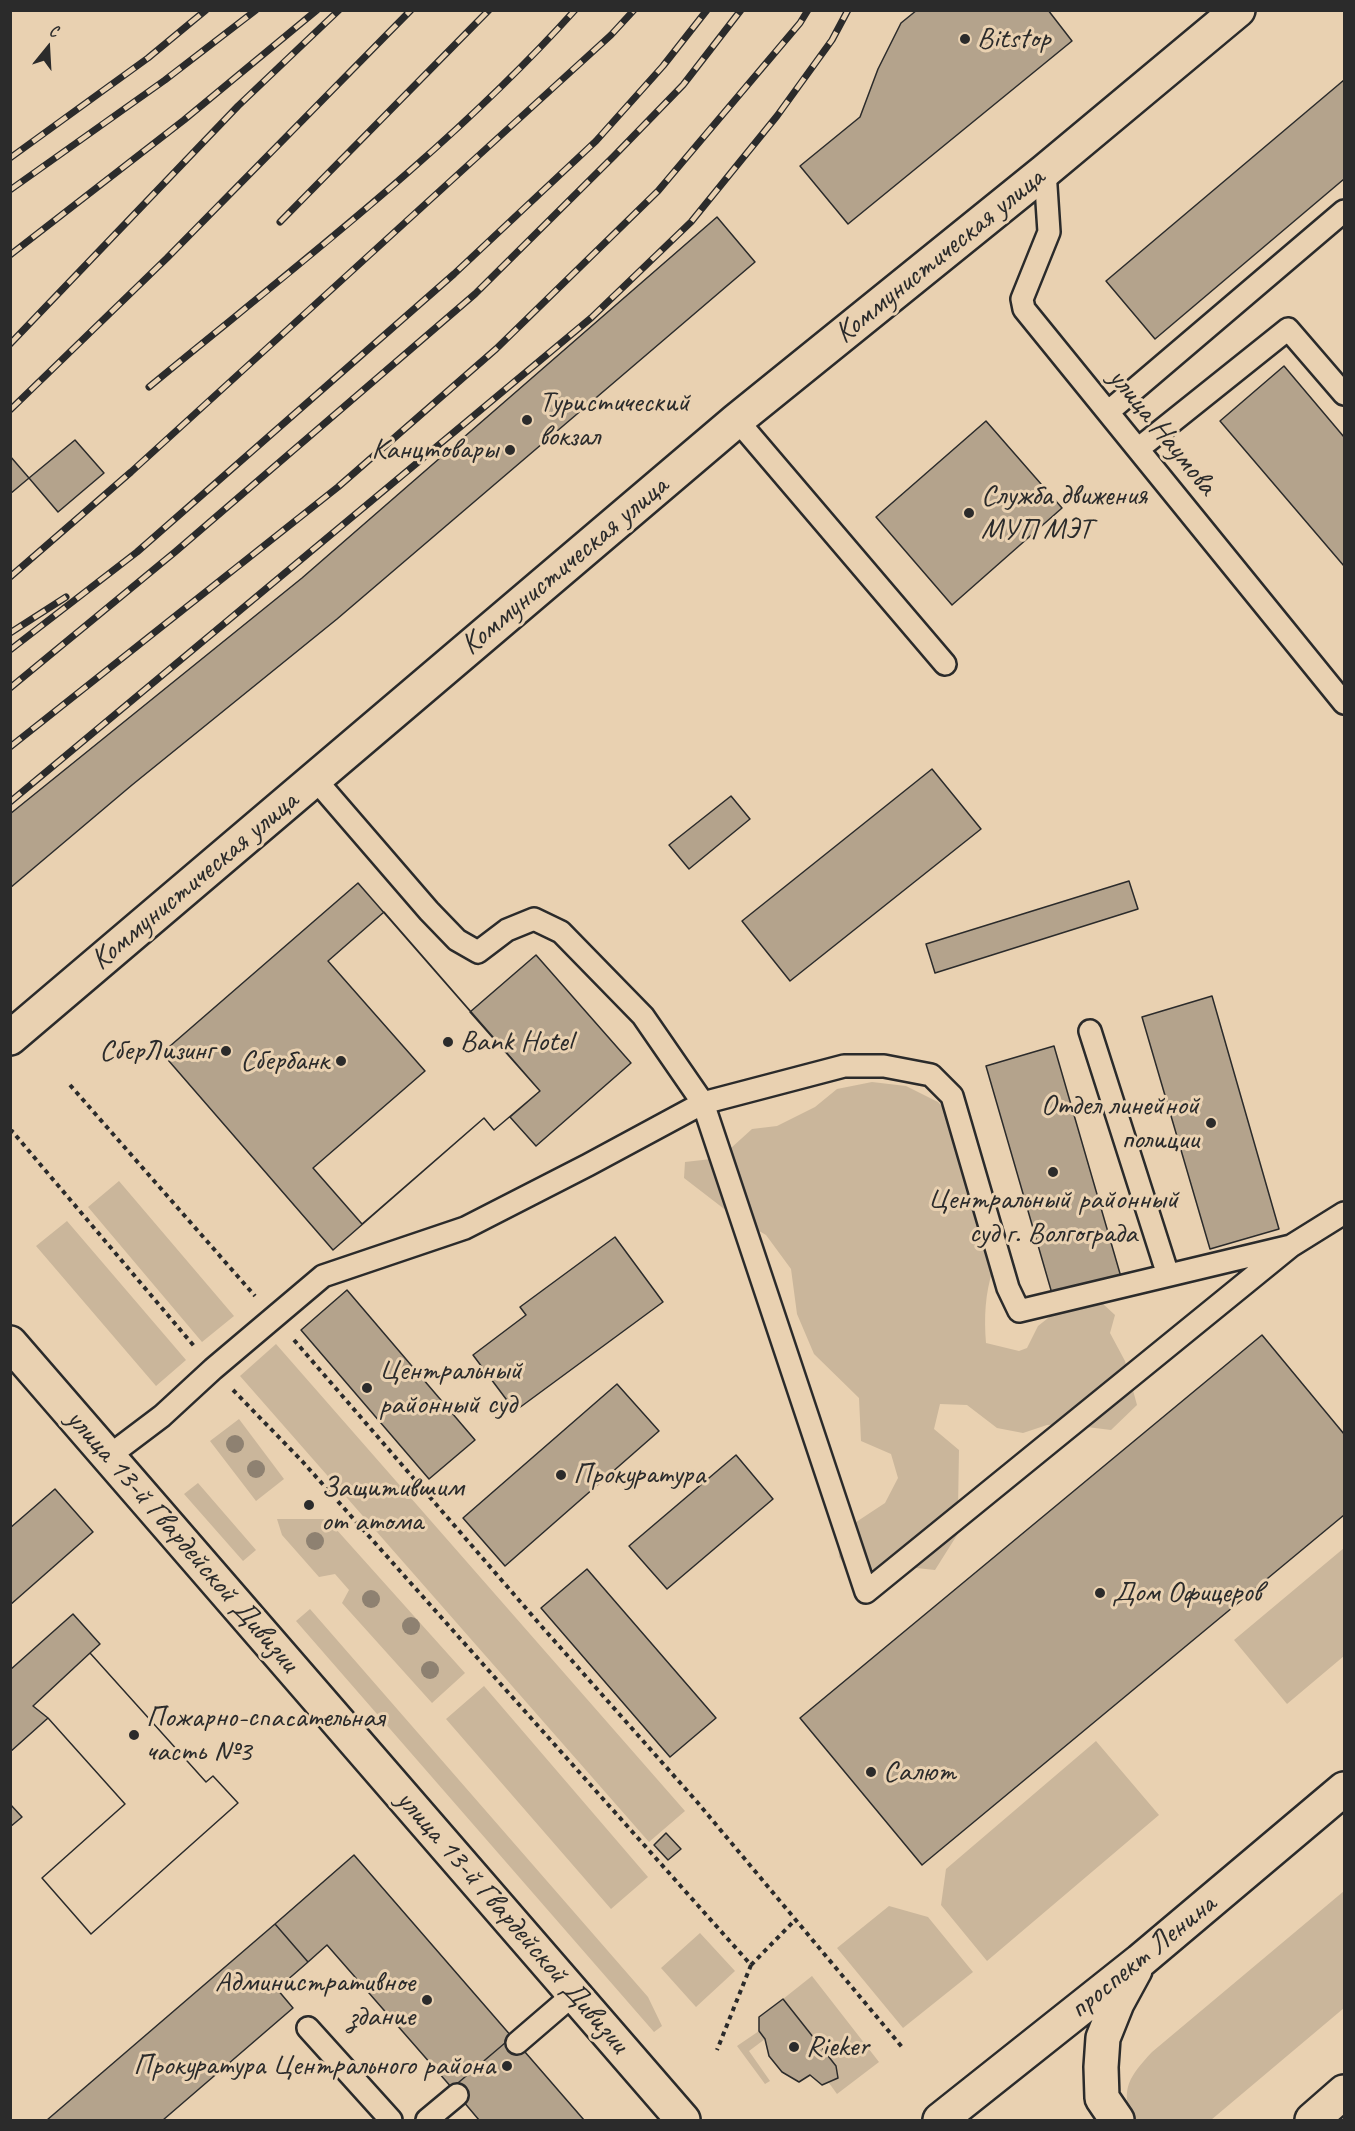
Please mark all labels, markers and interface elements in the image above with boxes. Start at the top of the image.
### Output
north arrow [18,18,78,78]
text: С [47,20,60,42]
place label: Bitstop [977,21,1051,57]
marker: Bitstop [958,32,972,46]
street label: Коммунистическая улица [828,160,1052,352]
street label: улица Наумова [1100,361,1224,503]
place label: Туристический вокзал [539,385,690,456]
marker: Туристический вокзал [520,413,534,427]
place label: Канцтовары [371,432,498,468]
marker: Канцтовары [503,443,517,457]
street label: Коммунистическая улица [454,469,676,663]
place label: Служба движения МУП МЭТ [981,478,1147,548]
marker: Служба движения МУП МЭТ [962,506,976,520]
street label: Коммунистическая улица [84,784,306,978]
place label: Bank Hotel [460,1024,573,1060]
place label: СберЛизинг [99,1033,214,1069]
marker: Bank Hotel [441,1035,455,1049]
place label: Сбербанк [240,1043,329,1079]
marker: СберЛизинг [219,1044,233,1058]
marker: Сбербанк [334,1054,348,1068]
place label: Отдел линейной полиции [1041,1088,1199,1158]
marker: Отдел линейной полиции [1204,1116,1218,1130]
marker: Центральный районный суд г. Волгограда [1046,1165,1060,1179]
place label: Центральный районный суд г. Волгограда [928,1182,1178,1252]
place label: Центральный районный суд [379,1353,522,1424]
marker: Центральный районный суд [360,1381,374,1395]
street label: улица 13-й Гвардейской Дивизии [58,1402,306,1680]
place label: Прокуратура [573,1457,705,1493]
marker: Прокуратура [554,1468,568,1482]
place label: Защитившим от атома [321,1470,463,1540]
marker: Защитившим от атома [302,1498,316,1512]
place label: Дом Офицеров [1112,1575,1262,1611]
marker: Дом Офицеров [1093,1586,1107,1600]
place label: Пожарно-спасательная часть №3 [146,1700,384,1770]
marker: Пожарно-спасательная часть №3 [127,1728,141,1742]
place label: Салют [883,1754,956,1790]
marker: Салют [864,1765,878,1779]
street label: улица 13-й Гвардейской Дивизии [388,1783,636,2061]
street label: проспект Ленина [1062,1887,1224,2027]
place label: Административное здание [215,1965,415,2036]
marker: Административное здание [420,1993,434,2007]
place label: Rieker [806,2029,869,2065]
marker: Rieker [787,2040,801,2054]
place label: Прокуратура Центрального района [133,2048,495,2084]
marker: Прокуратура Центрального района [500,2059,514,2073]

